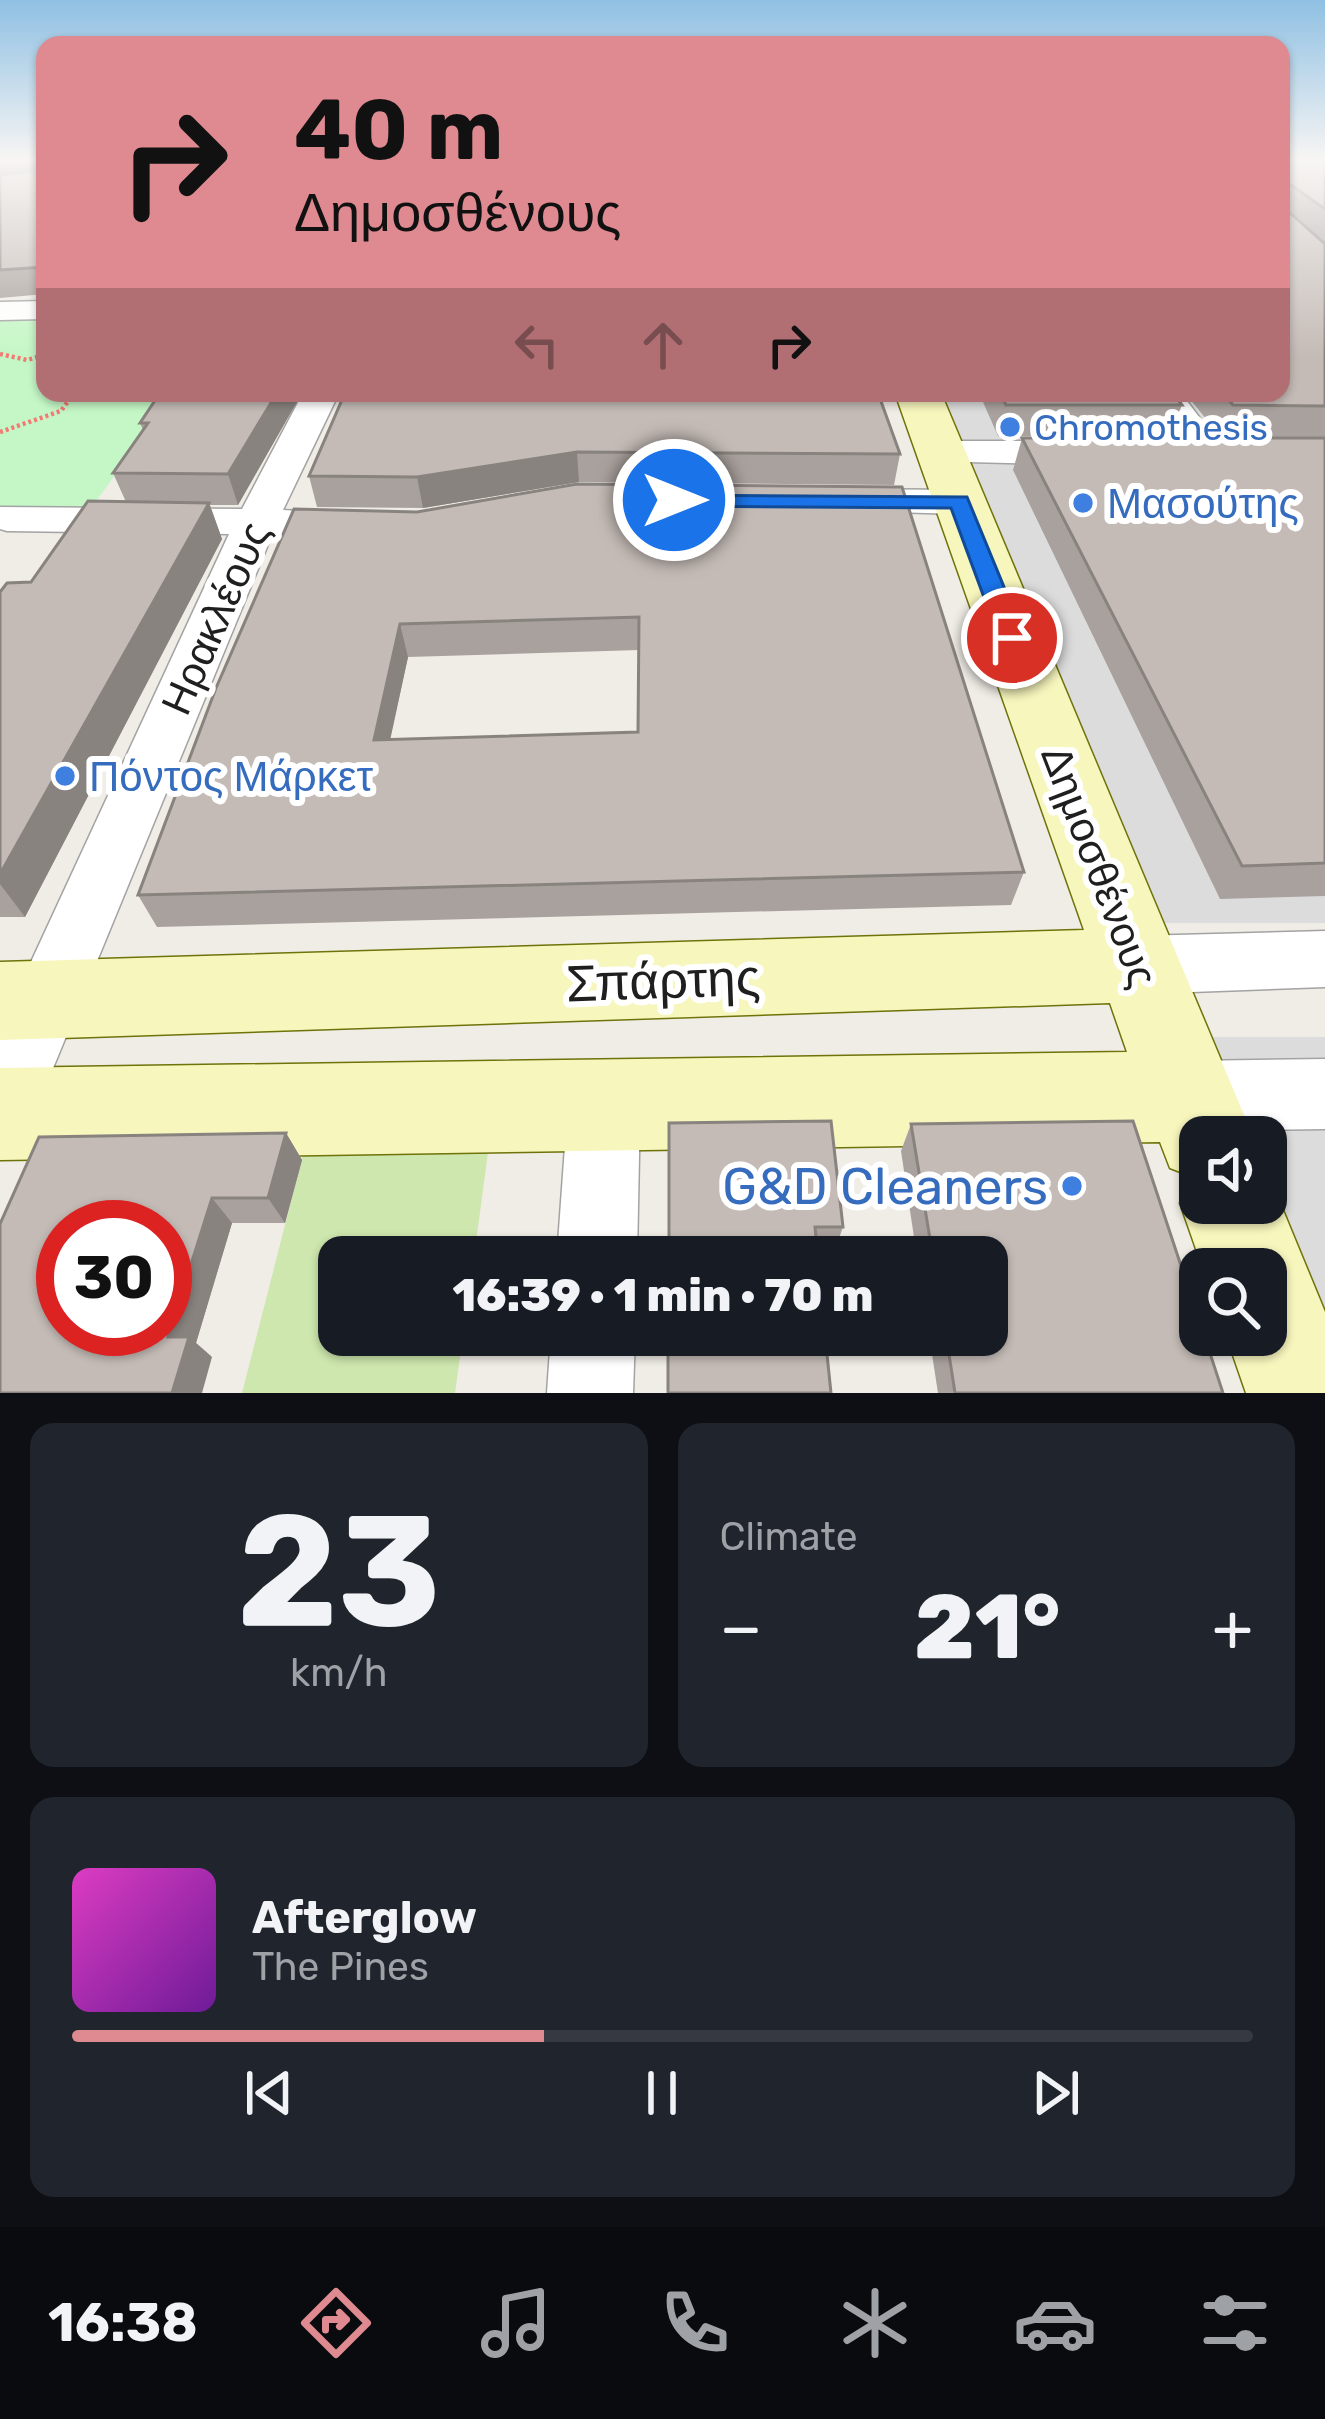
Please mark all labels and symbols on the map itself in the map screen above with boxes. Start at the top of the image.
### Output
place label: Chromothesis [1034,406,1268,449]
marker: Chromothesis [997,414,1023,440]
position arrow [611,437,737,563]
place label: Μασούτης [1107,479,1299,529]
marker: Μασούτης [1070,490,1096,516]
street label: Ηρακλέους [151,514,281,723]
pin [961,587,1063,689]
street label: Δημοσθένους [1030,739,1168,994]
place label: Πόντος Μάρκετ [89,752,373,802]
marker: Πόντος Μάρκετ [52,763,78,789]
street label: Σπάρτης [565,947,761,1014]
place label: G&D Cleaners [722,1156,1048,1217]
marker: G&D Cleaners [1059,1173,1085,1199]
speed limit sign: 30 [36,1200,192,1356]

